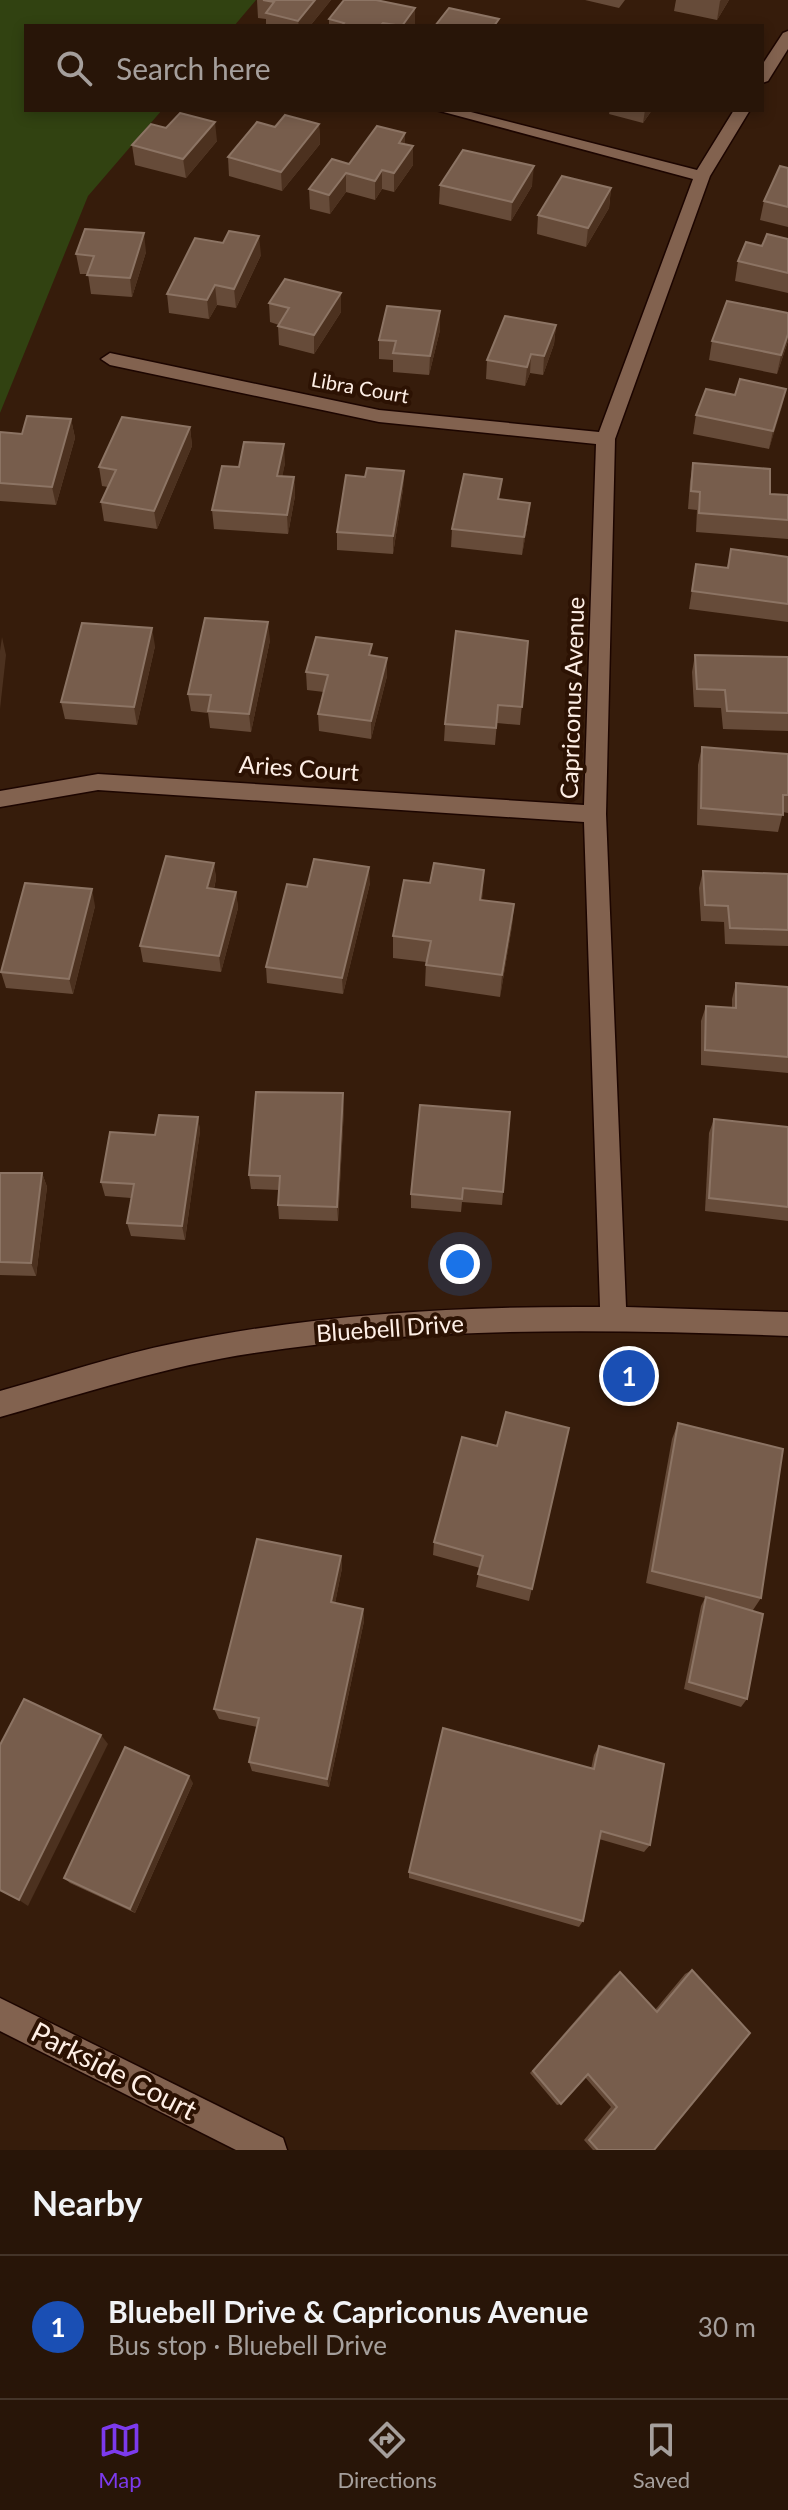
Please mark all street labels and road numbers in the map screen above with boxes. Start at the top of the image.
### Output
street label: Libra Court [310,367,411,407]
street label: Capriconus Avenue [553,596,590,800]
street label: Aries Court [238,749,360,786]
street label: Bluebell Drive [315,1308,465,1347]
street label: Parkside Court [26,2014,203,2126]

